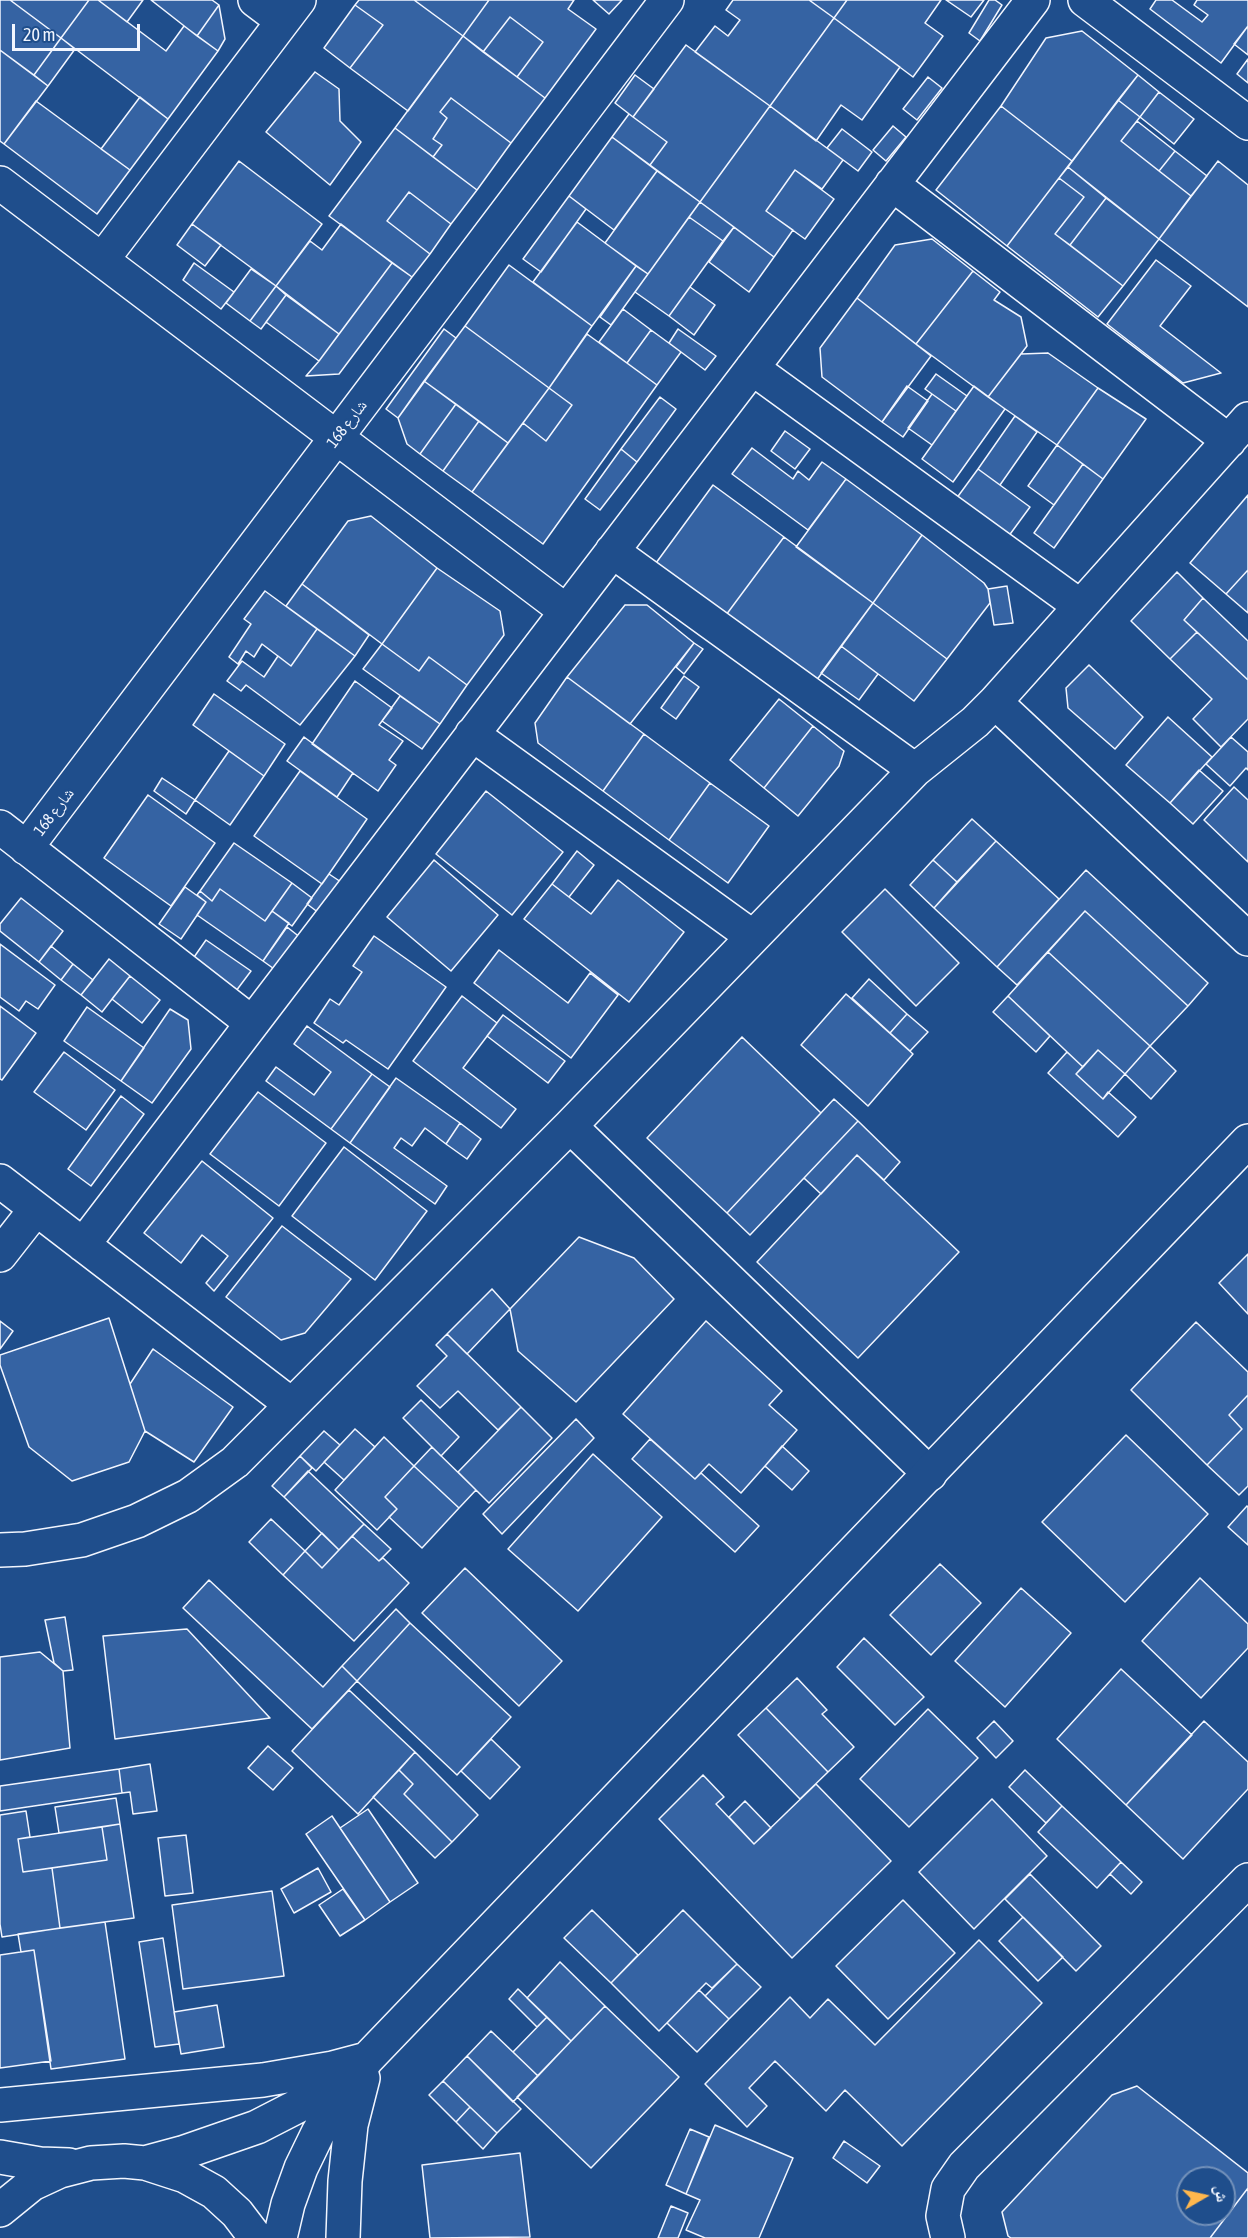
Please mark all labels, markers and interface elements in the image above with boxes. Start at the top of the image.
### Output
scale bar [15,12,142,50]
text: 20 m [23,24,55,45]
street label: شارع 168 [323,396,371,452]
street label: شارع 168 [30,784,78,840]
north arrow [1176,2166,1236,2226]
text: ش [1212,2184,1232,2203]

